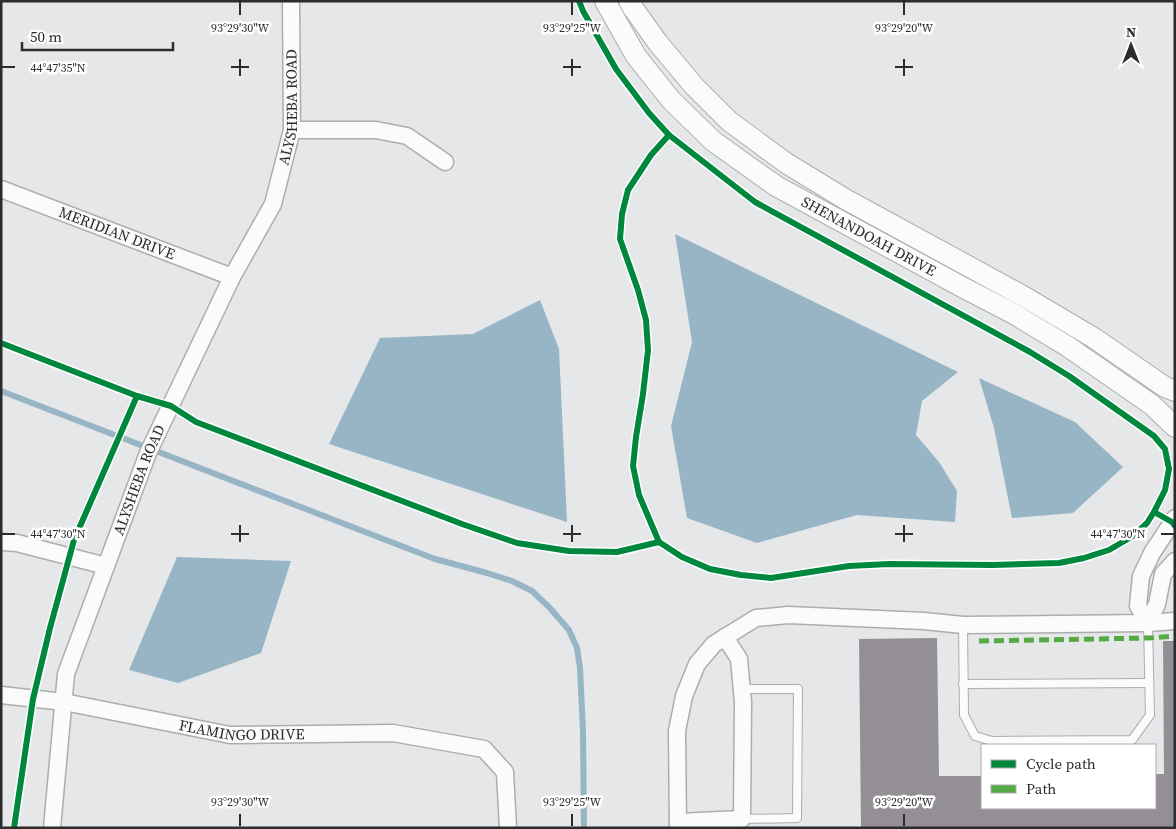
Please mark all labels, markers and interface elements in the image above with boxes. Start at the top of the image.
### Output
scale bar [22,20,174,52]
text: 93°29'30"W [211,20,269,36]
text: 93°29'25"W [543,20,601,36]
text: 93°29'20"W [875,20,933,36]
north arrow [1106,20,1156,70]
text: N [1126,22,1136,42]
text: 50 m [30,26,62,47]
street label: ALYSHEBA ROAD [272,49,302,167]
text: 44°47'35"N [30,60,86,76]
street label: SHENANDOAH DRIVE [798,191,940,281]
street label: MERIDIAN DRIVE [56,201,178,264]
street label: ALYSHEBA ROAD [107,421,170,538]
text: 44°47'30"N [30,526,86,542]
text: 44°47'30"N [1090,526,1146,542]
street label: FLAMINGO DRIVE [177,714,305,746]
legend [981,744,1156,809]
text: Cycle path [1026,753,1096,774]
text: Path [1026,778,1056,799]
text: 93°29'30"W [211,794,269,810]
text: 93°29'25"W [543,794,601,810]
text: 93°29'20"W [875,794,933,810]

